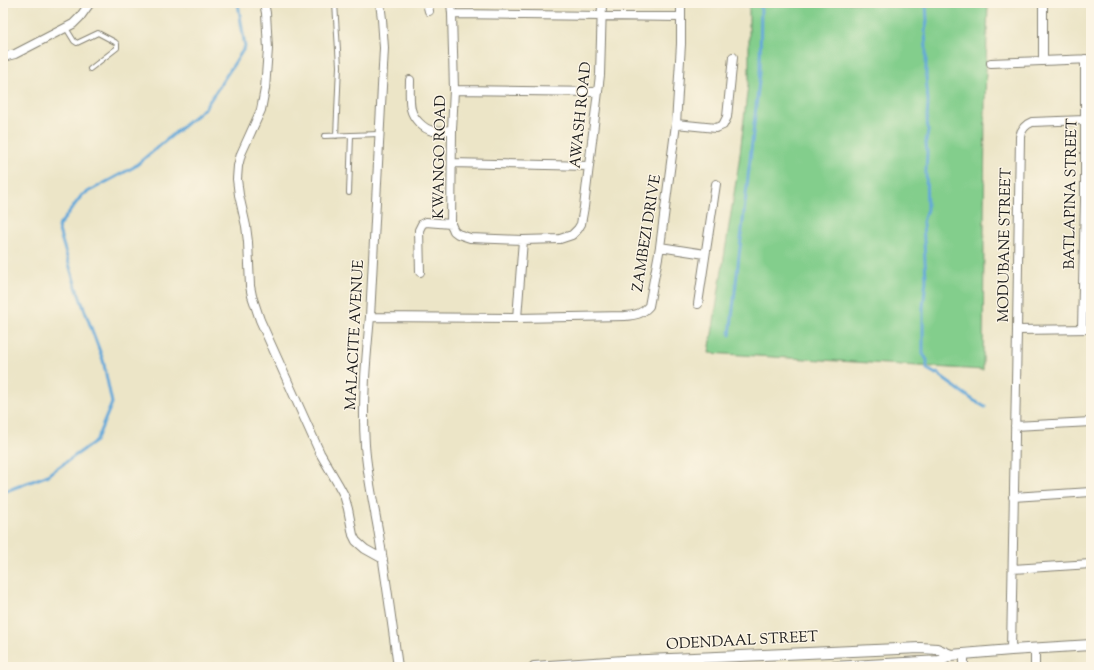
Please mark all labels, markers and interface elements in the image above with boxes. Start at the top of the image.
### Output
street label: AWASH ROAD [565,61,598,169]
street label: KWANGO ROAD [429,95,452,219]
street label: BATLAPINA STREET [1060,118,1083,270]
street label: MODUBANE STREET [994,167,1017,323]
street label: ZAMBEZI DRIVE [628,173,667,293]
street label: MALACITE AVENUE [341,259,370,411]
street label: ODENDAAL STREET [665,627,819,656]

